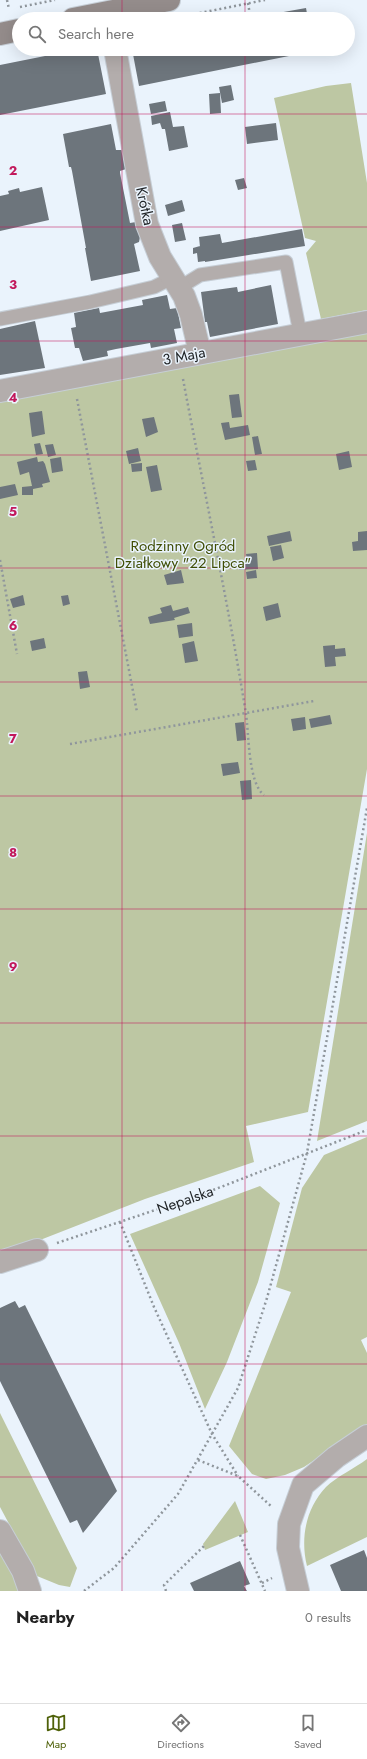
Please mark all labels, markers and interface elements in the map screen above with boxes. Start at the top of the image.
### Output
search box [12,12,355,56]
icon: search [26,23,48,45]
text: Search here [58,23,134,45]
text: 2 [9,161,17,180]
street label: Krótka [130,185,160,227]
text: 3 [9,275,17,294]
street label: 3 Maja [161,341,207,371]
text: 4 [8,388,18,407]
text: 5 [9,502,17,521]
park label: Rodzinny Ogród Działkowy "22 Lipca" [115,535,251,574]
text: 6 [9,616,18,635]
text: 7 [9,729,17,748]
text: 8 [9,843,17,862]
text: 9 [9,957,18,976]
street label: Nepalska [154,1180,216,1220]
text: Nearby [16,1605,74,1629]
text: 0 results [305,1608,351,1627]
tab: Map [45,1712,67,1752]
tab: Directions [157,1712,204,1752]
tab: Saved [294,1712,322,1752]

